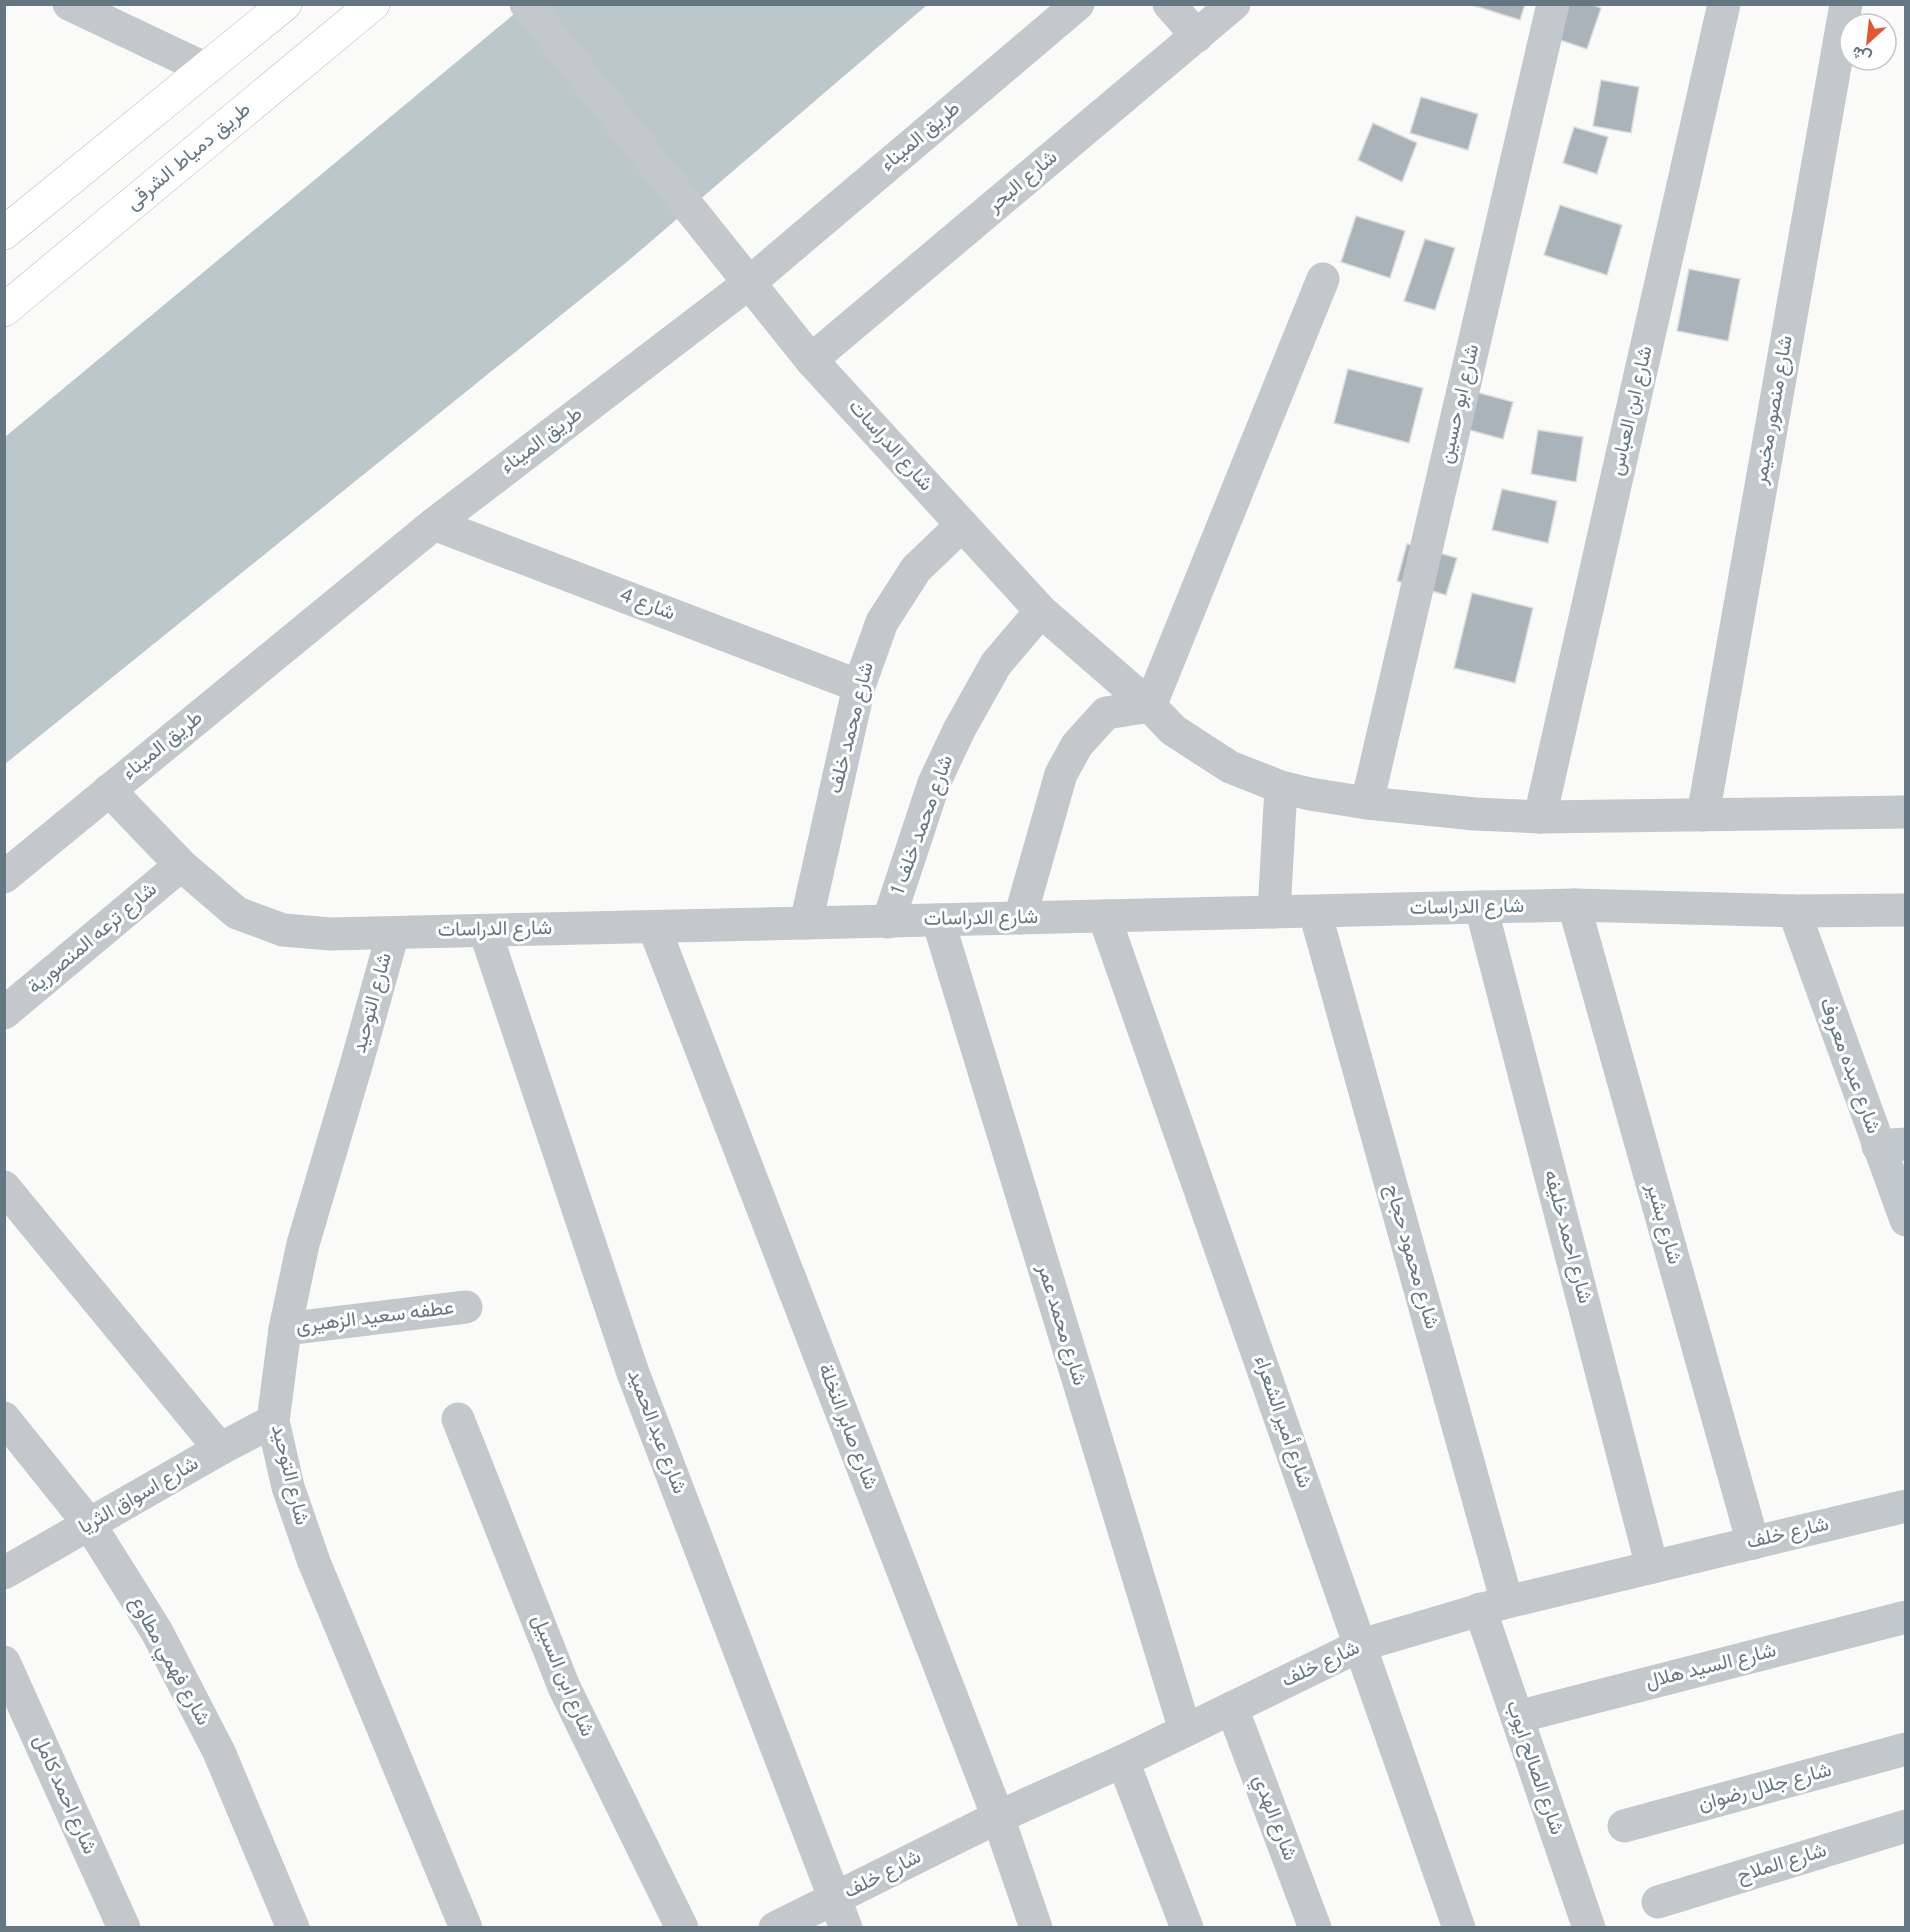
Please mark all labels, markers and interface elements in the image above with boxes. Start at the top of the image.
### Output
north arrow [1838,12,1898,72]
text: ش [1849,40,1875,67]
street label: طريق الميناء [876,96,966,178]
street label: طريق دمياط الشرقى [121,97,257,217]
street label: شارع البحر [982,145,1063,219]
street label: شارع منصور مخيمر [1748,334,1800,487]
street label: شارع ابو حسين [1434,342,1486,466]
street label: شارع ابن العباس [1604,344,1660,478]
street label: شارع الدراسات [842,395,938,497]
street label: طريق الميناء [496,402,588,480]
street label: شارع 4 [616,583,678,627]
street label: شارع محمد خلف [823,660,881,796]
street label: طريق الميناء [117,706,209,786]
street label: شارع محمد خلف 1 [886,752,960,898]
street label: شارع ترعه المنصورية [23,877,163,1001]
street label: شارع الدراسات [1409,894,1525,922]
street label: شارع الدراسات [923,905,1039,933]
street label: شارع الدراسات [437,916,553,944]
street label: شارع التوحيد [347,950,399,1056]
street label: شارع عبده معروف [1812,995,1886,1137]
street label: شارع احمد خليفه [1537,1167,1597,1307]
street label: شارع بشير [1639,1179,1687,1268]
street label: شارع محمود حجاج [1378,1182,1444,1332]
street label: شارع محمد عمر [1030,1260,1092,1389]
street label: عطفه سعيد الزهيرى [295,1295,455,1341]
street label: شارع أمير الشعراء [1247,1352,1317,1492]
street label: شارع صابر النخلة [811,1360,883,1494]
street label: شارع عبد الحميد [620,1366,692,1498]
street label: شارع التوحيد [264,1422,314,1528]
street label: شارع اسواق الثريا [74,1451,204,1541]
street label: شارع خلف [1745,1512,1831,1556]
street label: شارع فهمي مطاوع [121,1592,215,1731]
street label: شارع ابن السبيل [525,1611,599,1741]
street label: شارع خلف [1278,1636,1364,1694]
street label: شارع السيد هلال [1643,1638,1779,1696]
street label: شارع الصالح ايوب [1499,1697,1569,1839]
street label: شارع احمد كامل [26,1731,102,1859]
street label: شارع جلال رضوان [1695,1758,1835,1818]
street label: شارع الهدي [1244,1771,1302,1865]
street label: شارع الملاح [1734,1838,1830,1890]
street label: شارع خلف [840,1845,926,1905]

